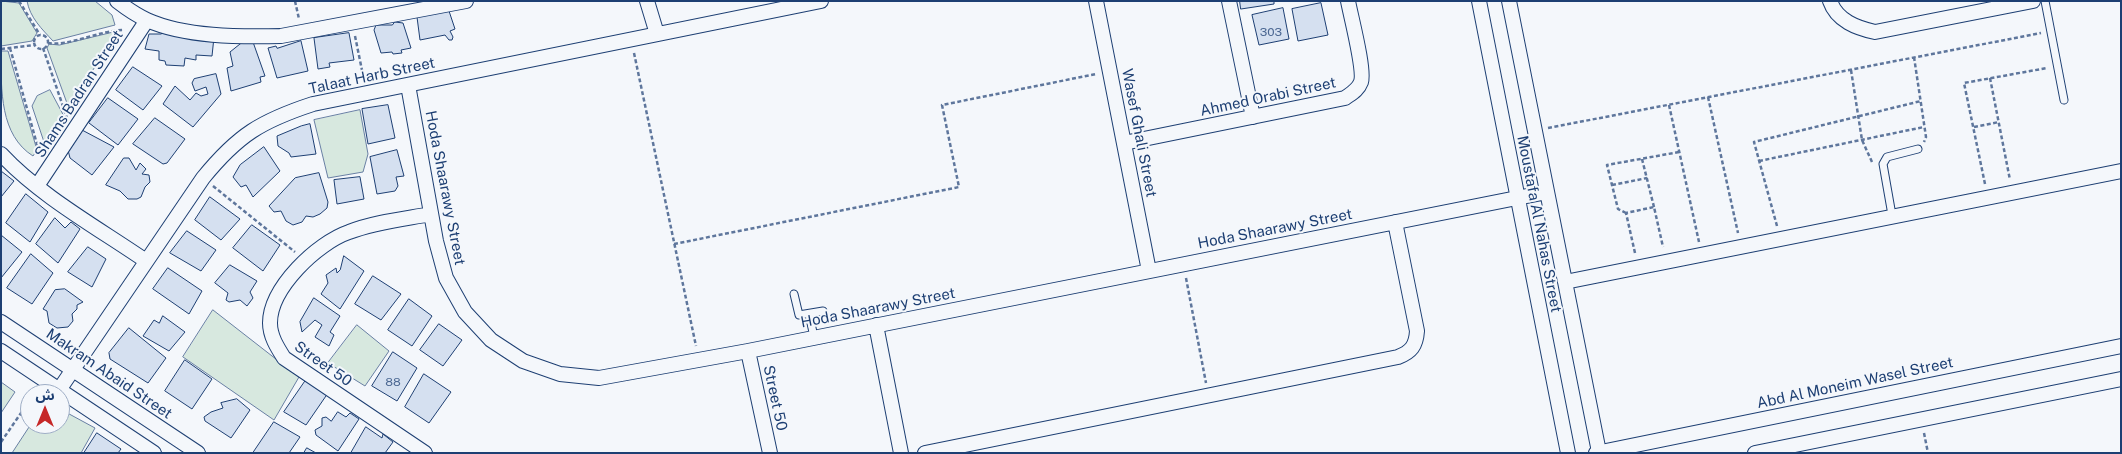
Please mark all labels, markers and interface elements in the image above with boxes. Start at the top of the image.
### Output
house number: 303 [1260,25,1282,39]
street label: Shams Badran Street [31,27,127,161]
street label: Talaat Harb Street [307,54,437,98]
street label: Wasef Ghali Street [1118,67,1160,199]
street label: Ahmed Orabi Street [1199,74,1337,120]
street label: Hoda Shaarawy Street [421,109,469,267]
street label: Moustafa Al Nahas Street [1513,134,1565,314]
street label: Hoda Shaarawy Street [1196,205,1354,253]
street label: Hoda Shaarawy Street [799,284,957,332]
street label: Makram Abaid Street [42,325,176,423]
street label: Street 50 [291,338,355,390]
street label: Abd Al Moneim Wasel Street [1755,353,1955,413]
street label: Street 50 [759,364,791,432]
house number: 88 [385,375,401,389]
north arrow [20,384,70,434]
text: ش [35,387,55,403]

